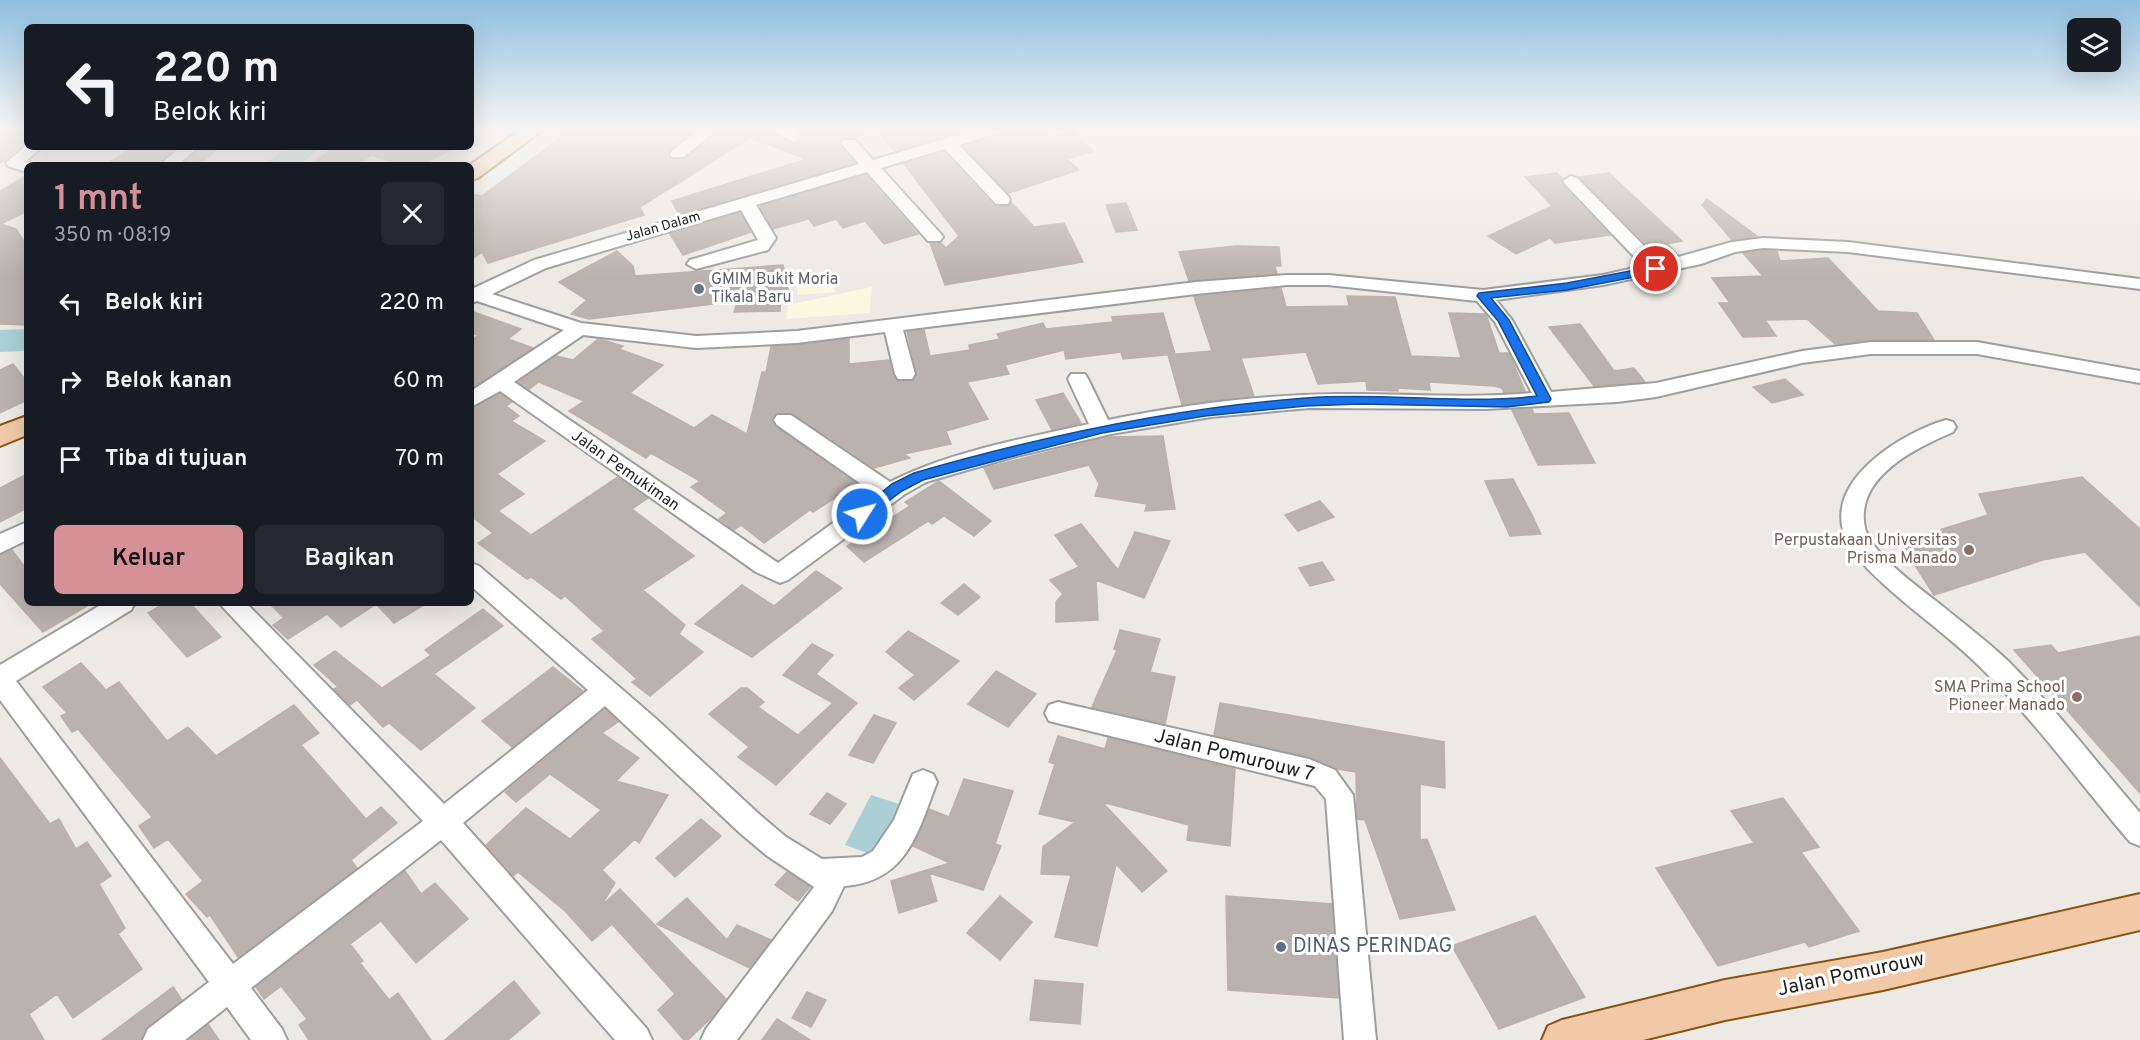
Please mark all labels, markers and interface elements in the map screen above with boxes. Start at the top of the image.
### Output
map controls [2067,18,2121,72]
button: layers [2067,18,2121,72]
text: 220 m [153,44,279,97]
icon: left [54,48,132,126]
text: Belok kiri [153,96,267,130]
text: 1 mnt [54,177,143,223]
button: close [381,182,444,245]
street label: Jalan Dalam [624,208,702,246]
text: 350 m · 08:19 [54,223,171,249]
pin [1630,243,1681,294]
icon: arrive [1639,252,1672,285]
place label: GMIM Bukit Moria Tikala Baru [711,270,838,308]
marker: GMIM Bukit Moria Tikala Baru [692,282,706,296]
icon: left [54,287,87,320]
text: Belok kiri [105,290,203,317]
text: 220 m [379,290,444,317]
icon: right [54,365,87,398]
text: Belok kanan [105,368,232,395]
text: 60 m [393,368,444,395]
street label: Jalan Pemukiman [567,426,683,516]
icon: arrive [54,443,87,476]
text: Tiba di tujuan [105,446,247,473]
text: 70 m [395,446,444,473]
position arrow [830,482,894,546]
button: Keluar [54,525,243,594]
button: Bagikan [255,525,444,594]
place label: Perpustakaan Universitas Prisma Manado [1774,531,1957,569]
marker: Perpustakaan Universitas Prisma Manado [1962,543,1976,557]
place label: SMA Prima School Pioneer Manado [1934,678,2065,716]
marker: SMA Prima School Pioneer Manado [2070,690,2084,704]
street label: Jalan Pomurouw 7 [1151,724,1317,788]
place label: DINAS PERINDAG [1293,934,1452,960]
marker: DINAS PERINDAG [1274,940,1288,954]
street label: Jalan Pomurouw [1775,947,1927,1003]

